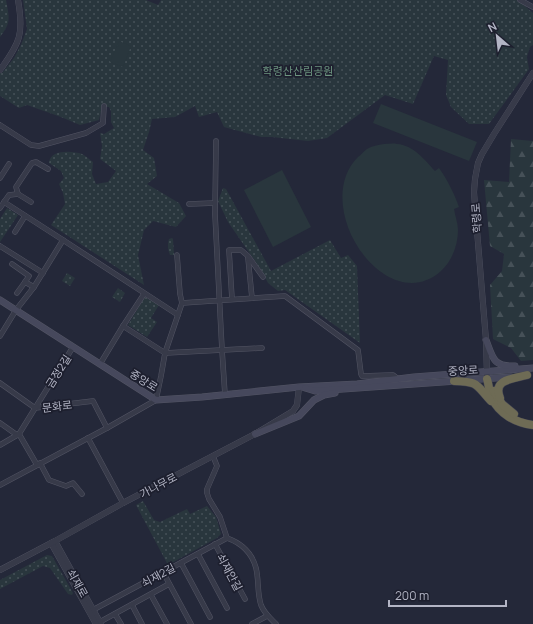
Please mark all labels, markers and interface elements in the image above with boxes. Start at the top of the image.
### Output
north arrow [477,16,517,56]
text: N [485,18,499,35]
park label: 학령산산림공원 [263,63,333,78]
street label: 학령로 [467,202,485,234]
street label: 금정2길 [42,351,74,391]
street label: 중앙로 [447,362,479,378]
street label: 중앙로 [127,366,161,394]
street label: 문화로 [41,397,73,415]
street label: 가나무로 [137,469,179,501]
street label: 쇠재안길 [214,551,246,593]
street label: 쇠재2길 [138,560,178,590]
street label: 쇠재로 [64,566,92,600]
scale bar [389,582,506,608]
text: 200 m [395,587,429,604]

